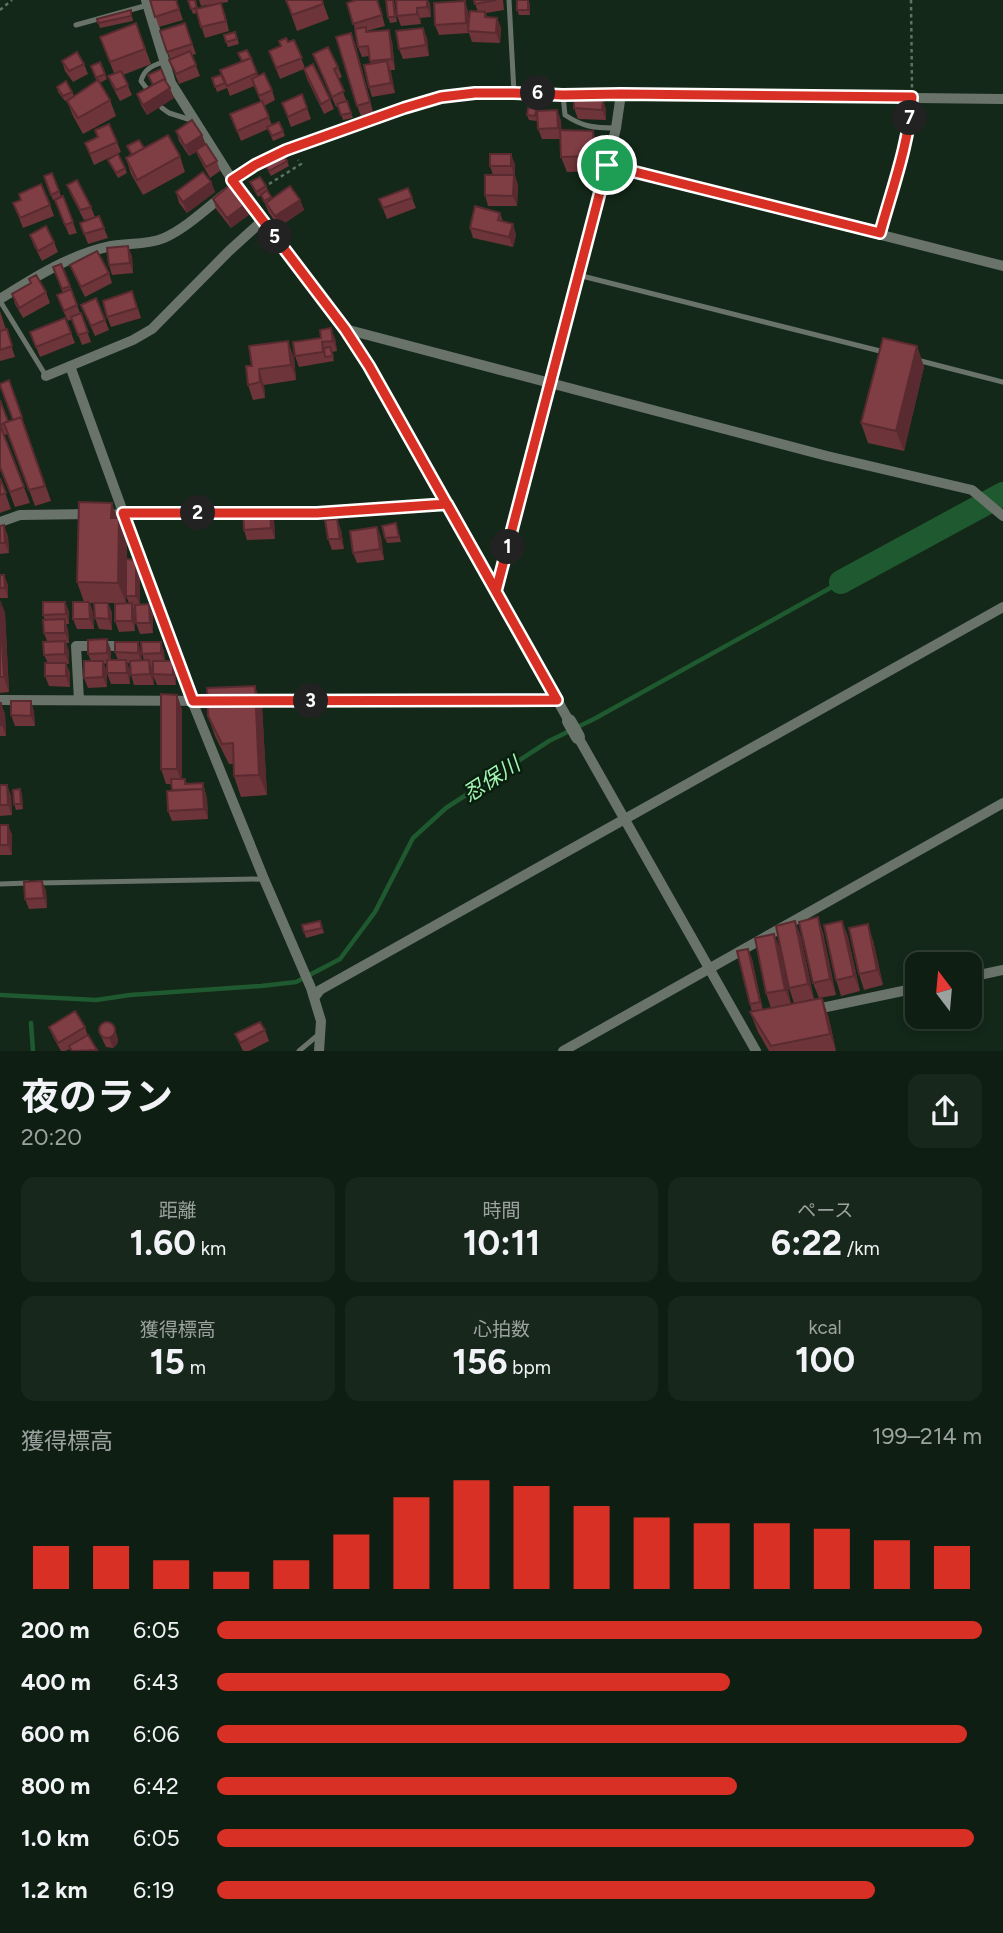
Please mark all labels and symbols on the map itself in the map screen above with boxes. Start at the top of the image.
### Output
pin: 6 [520,76,556,110]
pin: 7 [892,100,928,136]
pin [577,135,637,195]
pin: 5 [258,219,292,254]
pin: 2 [180,496,216,530]
pin: 1 [490,530,526,564]
pin: 3 [294,684,328,718]
water label: 忍保川 [458,750,526,807]
north arrow [905,952,982,1029]

